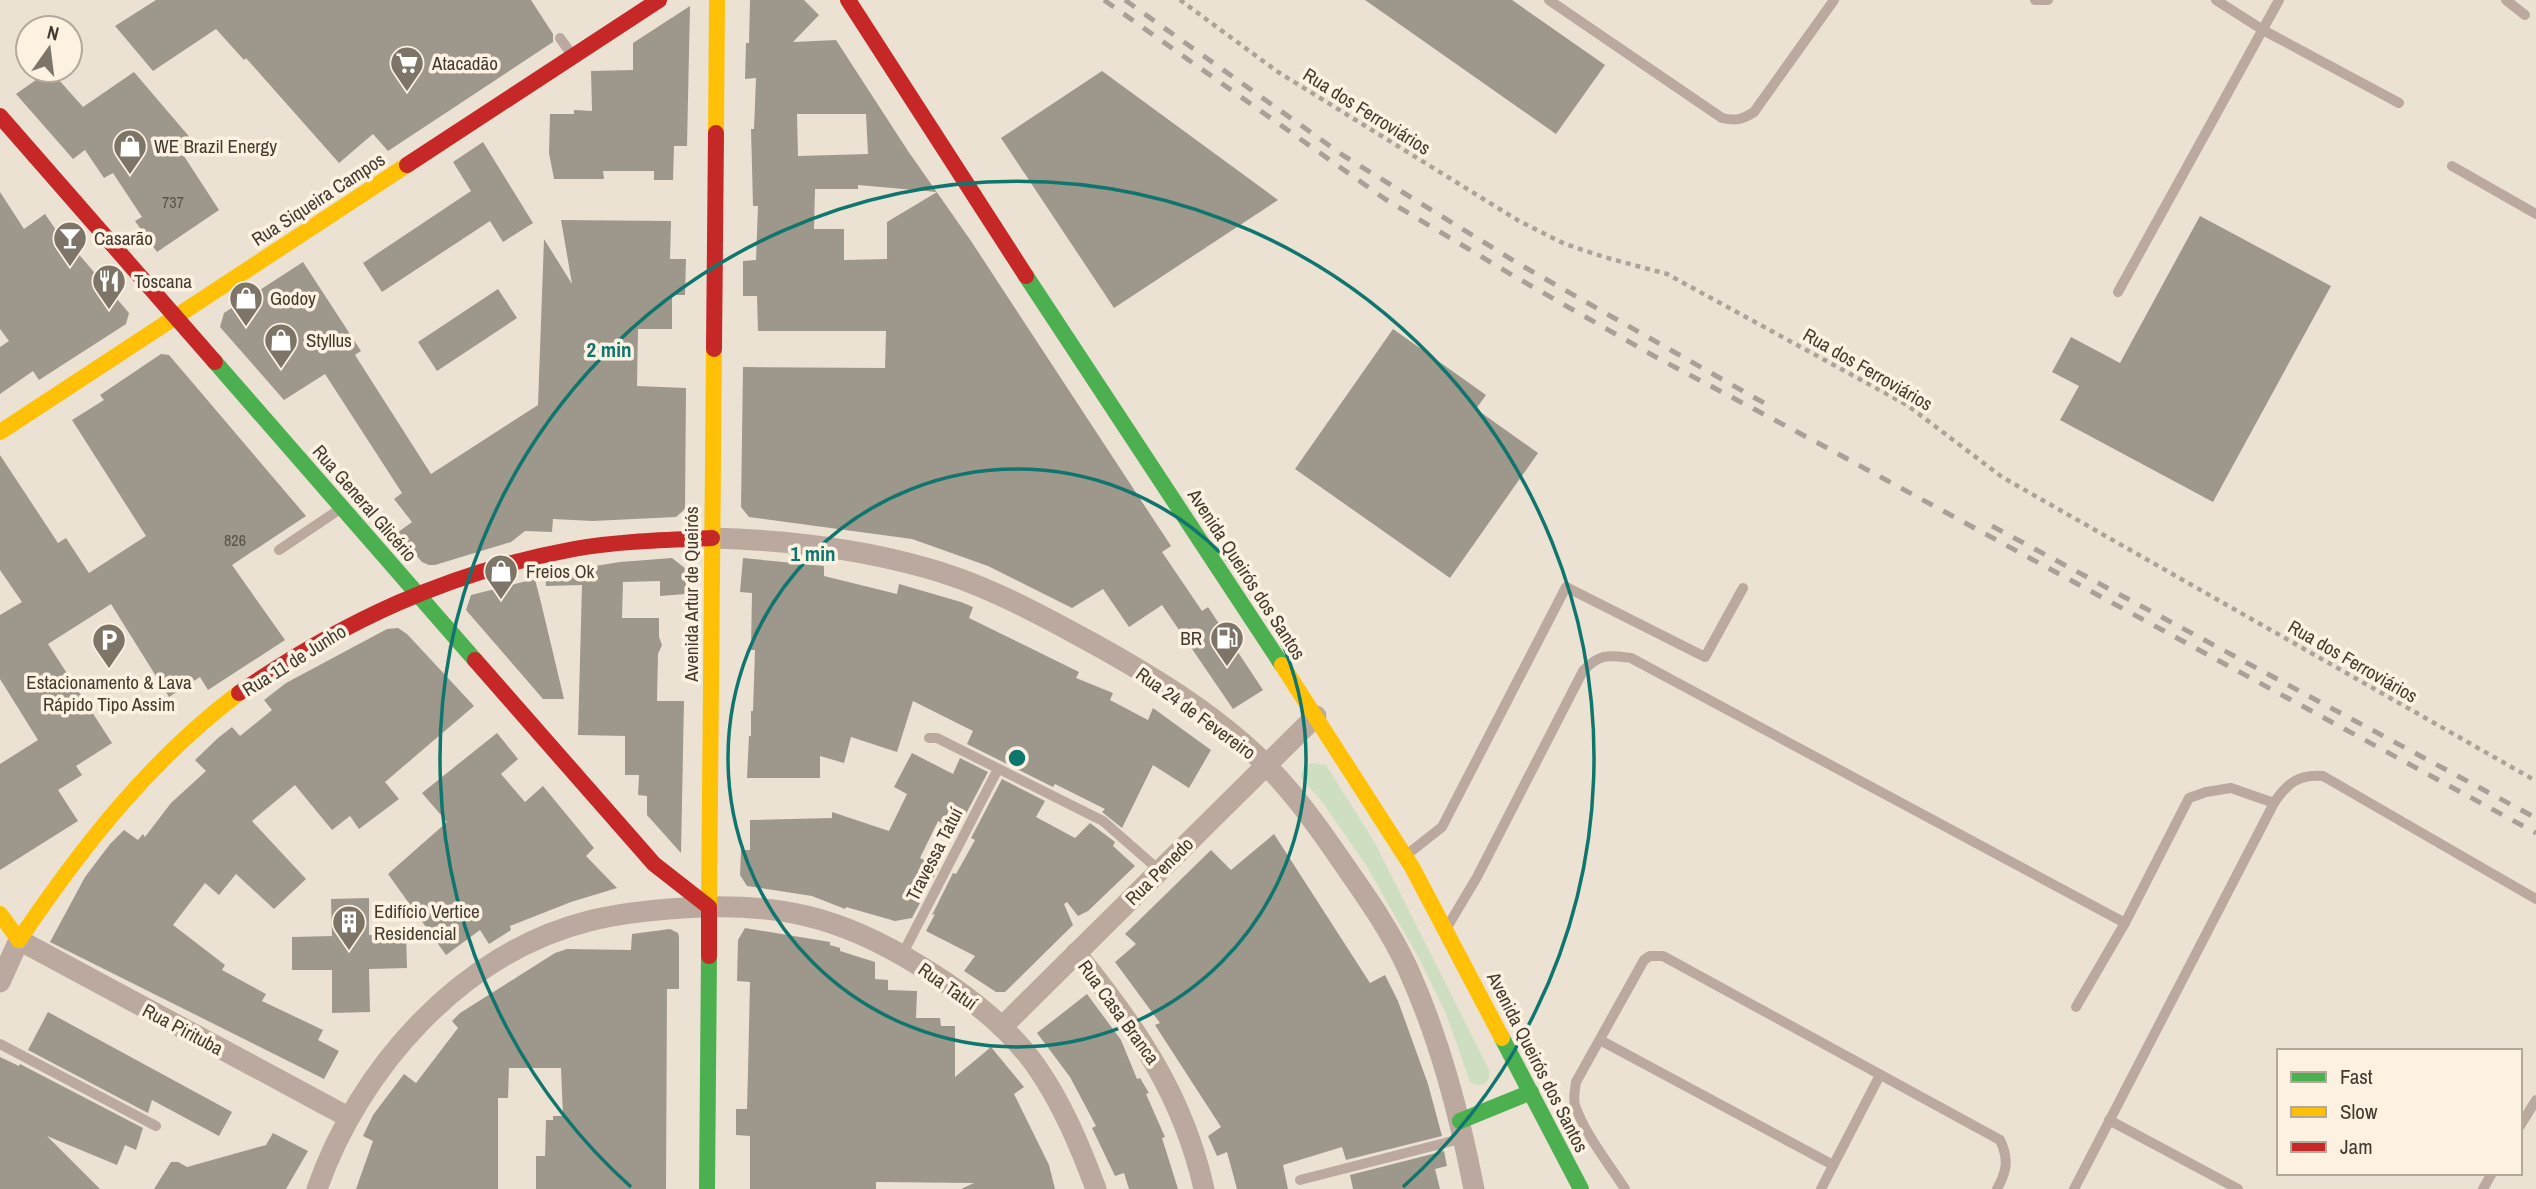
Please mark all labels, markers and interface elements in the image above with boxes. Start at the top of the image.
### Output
north arrow [14,14,84,84]
text: N [45,19,62,46]
supermarket icon: Atacadão [388,44,426,93]
place label: Atacadão [431,50,498,76]
street label: Rua dos Ferroviários [1298,61,1436,161]
shop icon: WE Brazil Energy [111,127,149,176]
place label: WE Brazil Energy [154,133,277,159]
street label: Rua Siqueira Campos [246,146,390,252]
house number: 737 [162,191,184,213]
bar icon: Casarão [51,219,89,268]
place label: Casarão [94,225,153,251]
restaurant icon: Toscana [90,262,128,311]
place label: Toscana [134,268,192,294]
shop icon: Godoy [227,279,265,328]
place label: Godoy [270,285,316,311]
shop icon: Styllus [262,321,300,370]
street label: Rua dos Ferroviários [1798,321,1938,417]
place label: Styllus [306,327,352,353]
text: 2 min [587,335,631,364]
street label: Rua General Glicério [307,439,423,567]
street label: Avenida Queirós dos Santos [1181,483,1312,665]
street label: Avenida Artur de Queirós [678,506,704,683]
house number: 826 [224,529,246,551]
text: 1 min [791,539,835,568]
shop icon: Freios Ok [482,552,520,601]
place label: Freios Ok [526,558,595,584]
street label: Rua dos Ferroviários [2283,613,2423,709]
street label: Rua 11 de Junho [237,618,351,702]
fuel station icon: BR [1208,619,1246,668]
parking icon: Estacionamento & Lava Rápido Tipo Assim [90,621,128,670]
place label: BR [1180,625,1202,651]
street label: Rua 24 de Fevereiro [1131,661,1261,765]
place label: Estacionamento & Lava Rápido Tipo Assim [26,669,192,717]
centre of rings [1005,746,1029,770]
street label: Travessa Tatuí [899,802,969,905]
street label: Rua Penedo [1119,831,1199,911]
place label: Edifício Vertice Residencial [374,898,480,946]
building icon: Edifício Vertice Residencial [330,903,368,952]
street label: Rua Casa Branca [1072,955,1166,1070]
street label: Rua Tatuí [913,956,983,1016]
street label: Avenida Queirós dos Santos [1481,967,1595,1157]
street label: Rua Pirituba [138,997,228,1061]
legend [2277,1049,2522,1175]
text: Fast [2340,1062,2373,1091]
text: Slow [2340,1097,2378,1126]
text: Jam [2340,1132,2373,1161]

